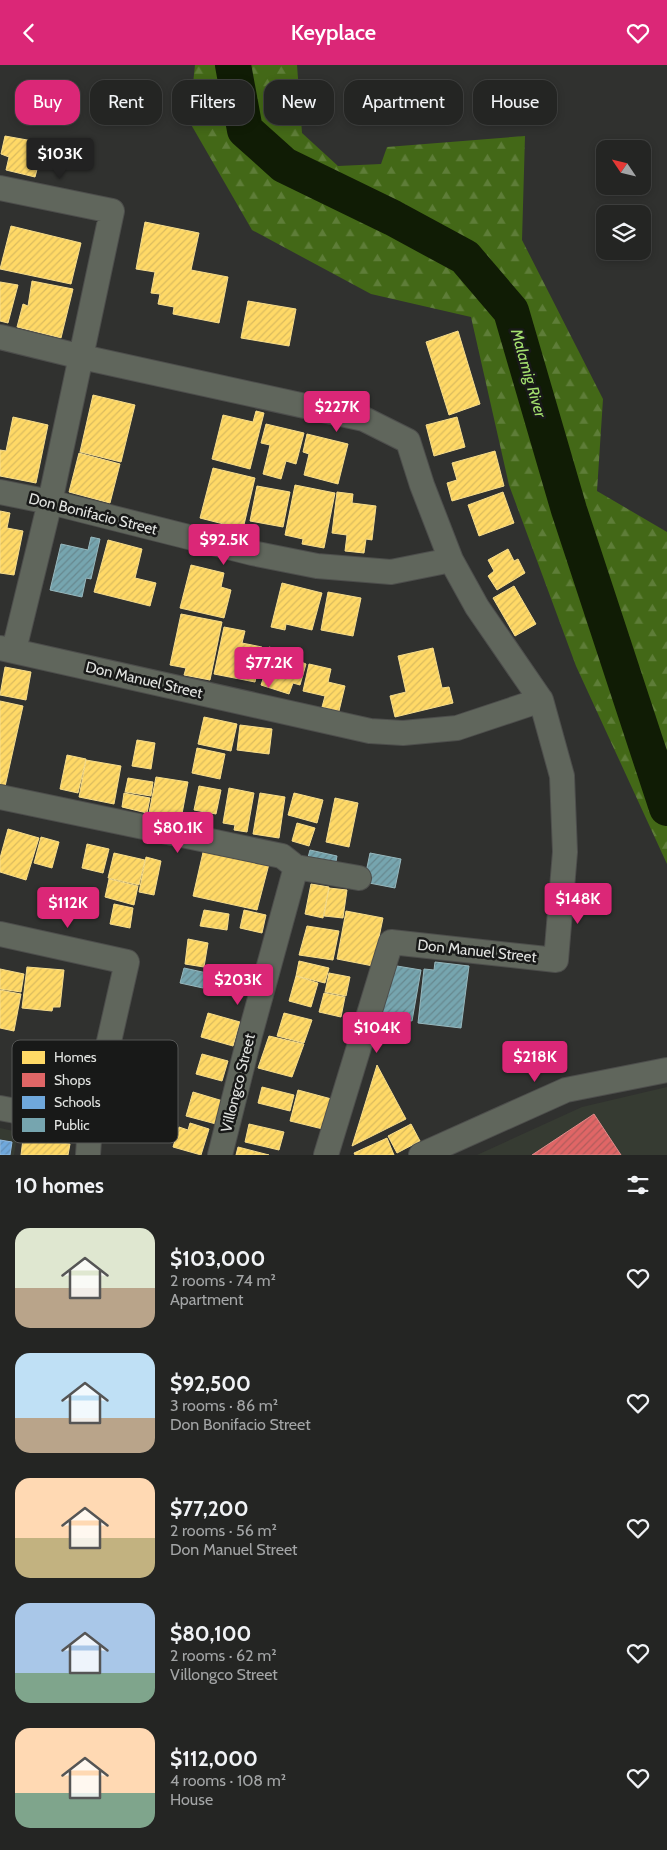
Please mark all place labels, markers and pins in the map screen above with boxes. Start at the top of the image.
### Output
pin: $103K [25,137,95,180]
pin: $227K [302,391,372,433]
pin: $92.5K [183,523,265,566]
pin: $77.2K [228,647,310,689]
pin: $80.1K [137,811,219,854]
pin: $148K [543,883,613,925]
pin: $112K [33,887,103,929]
pin: $203K [203,963,273,1006]
pin: $104K [342,1011,412,1054]
pin: $218K [500,1041,570,1083]

